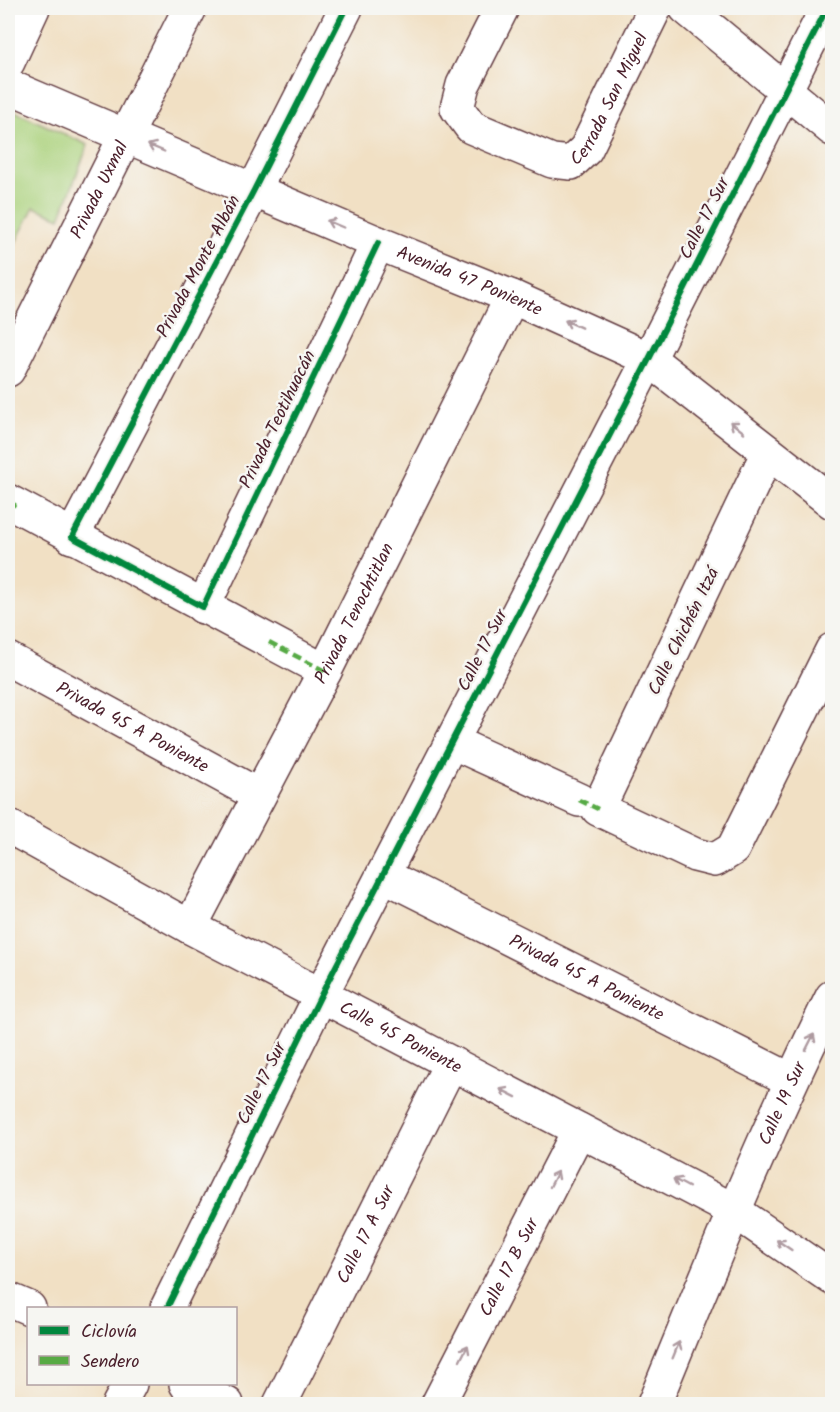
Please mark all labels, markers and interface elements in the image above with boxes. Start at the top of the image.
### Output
street label: Cerrada San Miguel [563,27,657,173]
street label: Privada Uxmal [63,136,137,244]
one-way arrow [147,142,165,153]
street label: Calle 17 Sur [672,172,739,265]
street label: Privada Monte Albán [149,190,249,343]
one-way arrow [326,218,344,229]
street label: Avenida 47 Poniente [392,239,547,325]
one-way arrow [564,318,582,330]
street label: Privada Teotihuacán [232,346,324,494]
one-way arrow [729,421,745,434]
street label: Privada Tenochtitlan [308,538,403,690]
street label: Calle Chichén Itzá [641,561,729,701]
street label: Calle 17 Sur [450,604,517,697]
street label: Privada 45 A Poniente [50,675,214,782]
street label: Privada 45 A Poniente [503,927,669,1030]
street label: Calle 45 Poniente [334,994,467,1082]
one-way arrow [804,1034,816,1052]
street label: Calle 17 Sur [230,1037,295,1130]
street label: Calle 19 Sur [752,1056,815,1150]
one-way arrow [500,1087,517,1099]
one-way arrow [549,1171,560,1189]
one-way arrow [673,1177,690,1189]
street label: Calle 17 A Sur [330,1180,404,1289]
street label: Calle 17 B Sur [472,1212,548,1322]
one-way arrow [777,1239,793,1251]
legend [27,1307,237,1385]
text: Ciclovía [81,1318,137,1347]
one-way arrow [671,1342,682,1360]
one-way arrow [459,1344,471,1362]
text: Sendero [81,1348,139,1377]

